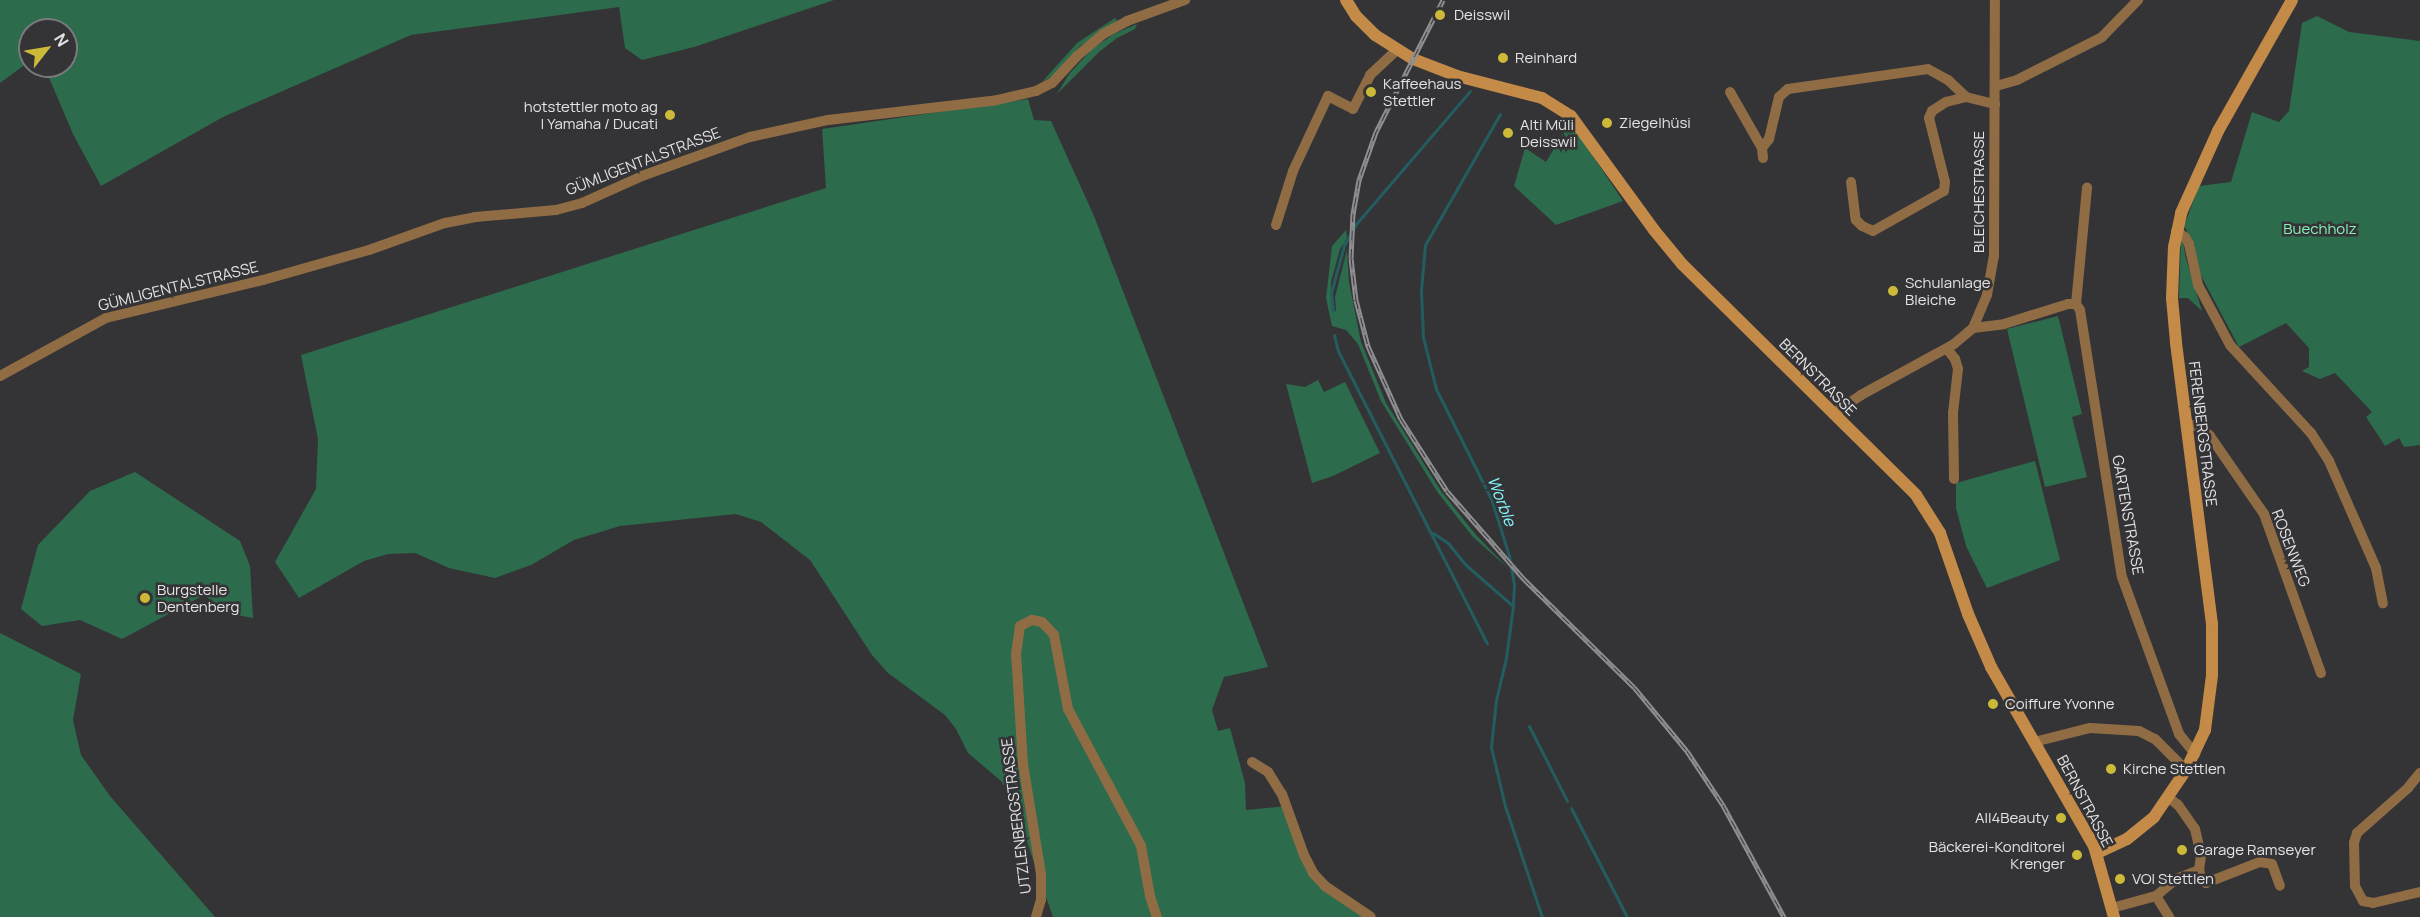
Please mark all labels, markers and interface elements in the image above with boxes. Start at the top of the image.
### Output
marker: Deisswil [1431,6,1449,24]
place label: Deisswil [1454,6,1510,24]
north arrow [18,18,78,78]
text: N [49,29,74,50]
place label: Reinhard [1515,49,1577,67]
marker: Reinhard [1496,51,1510,65]
place label: Kaffeehaus Stettler [1383,74,1461,109]
marker: Kaffeehaus Stettler [1364,85,1378,99]
place label: hotstettler moto ag | Yamaha / Ducati [524,97,658,132]
marker: hotstettler moto ag | Yamaha / Ducati [663,108,677,122]
place label: Ziegelhüsi [1619,114,1691,132]
place label: Alti Müli Deisswil [1520,115,1576,150]
marker: Ziegelhüsi [1600,116,1614,130]
street label: GÜMLIGENTALSTRASSE [563,123,723,199]
marker: Alti Müli Deisswil [1501,126,1515,140]
street label: BLEICHESTRASSE [1970,131,1988,253]
park label: Buechholz [2283,220,2357,238]
street label: GÜMLIGENTALSTRASSE [96,257,260,315]
place label: Schulanlage Bleiche [1905,273,1991,308]
marker: Schulanlage Bleiche [1886,284,1900,298]
street label: BERNSTRASSE [1776,335,1860,419]
street label: FERENBERGSTRASSE [2185,360,2221,508]
street label: GARTENSTRASSE [2109,454,2147,576]
water label: Worble [1484,473,1520,529]
street label: ROSENWEG [2268,507,2314,589]
place label: Burgstelle Dentenberg [157,580,239,615]
marker: Burgstelle Dentenberg [138,591,152,605]
place label: Coiffure Yvonne [2005,695,2115,713]
marker: Coiffure Yvonne [1986,697,2000,711]
street label: UTZLENBERGSTRASSE [997,737,1035,895]
street label: BERNSTRASSE [2053,752,2117,850]
place label: Kirche Stettlen [2123,760,2225,778]
marker: Kirche Stettlen [2104,762,2118,776]
place label: All4Beauty [1975,809,2049,827]
marker: All4Beauty [2054,811,2068,825]
place label: Bäckerei-Konditorei Krenger [1929,837,2065,872]
place label: Garage Ramseyer [2194,841,2316,859]
marker: Garage Ramseyer [2175,843,2189,857]
marker: Bäckerei-Konditorei Krenger [2070,848,2084,862]
place label: VOI Stettlen [2132,870,2214,888]
marker: VOI Stettlen [2113,872,2127,886]

